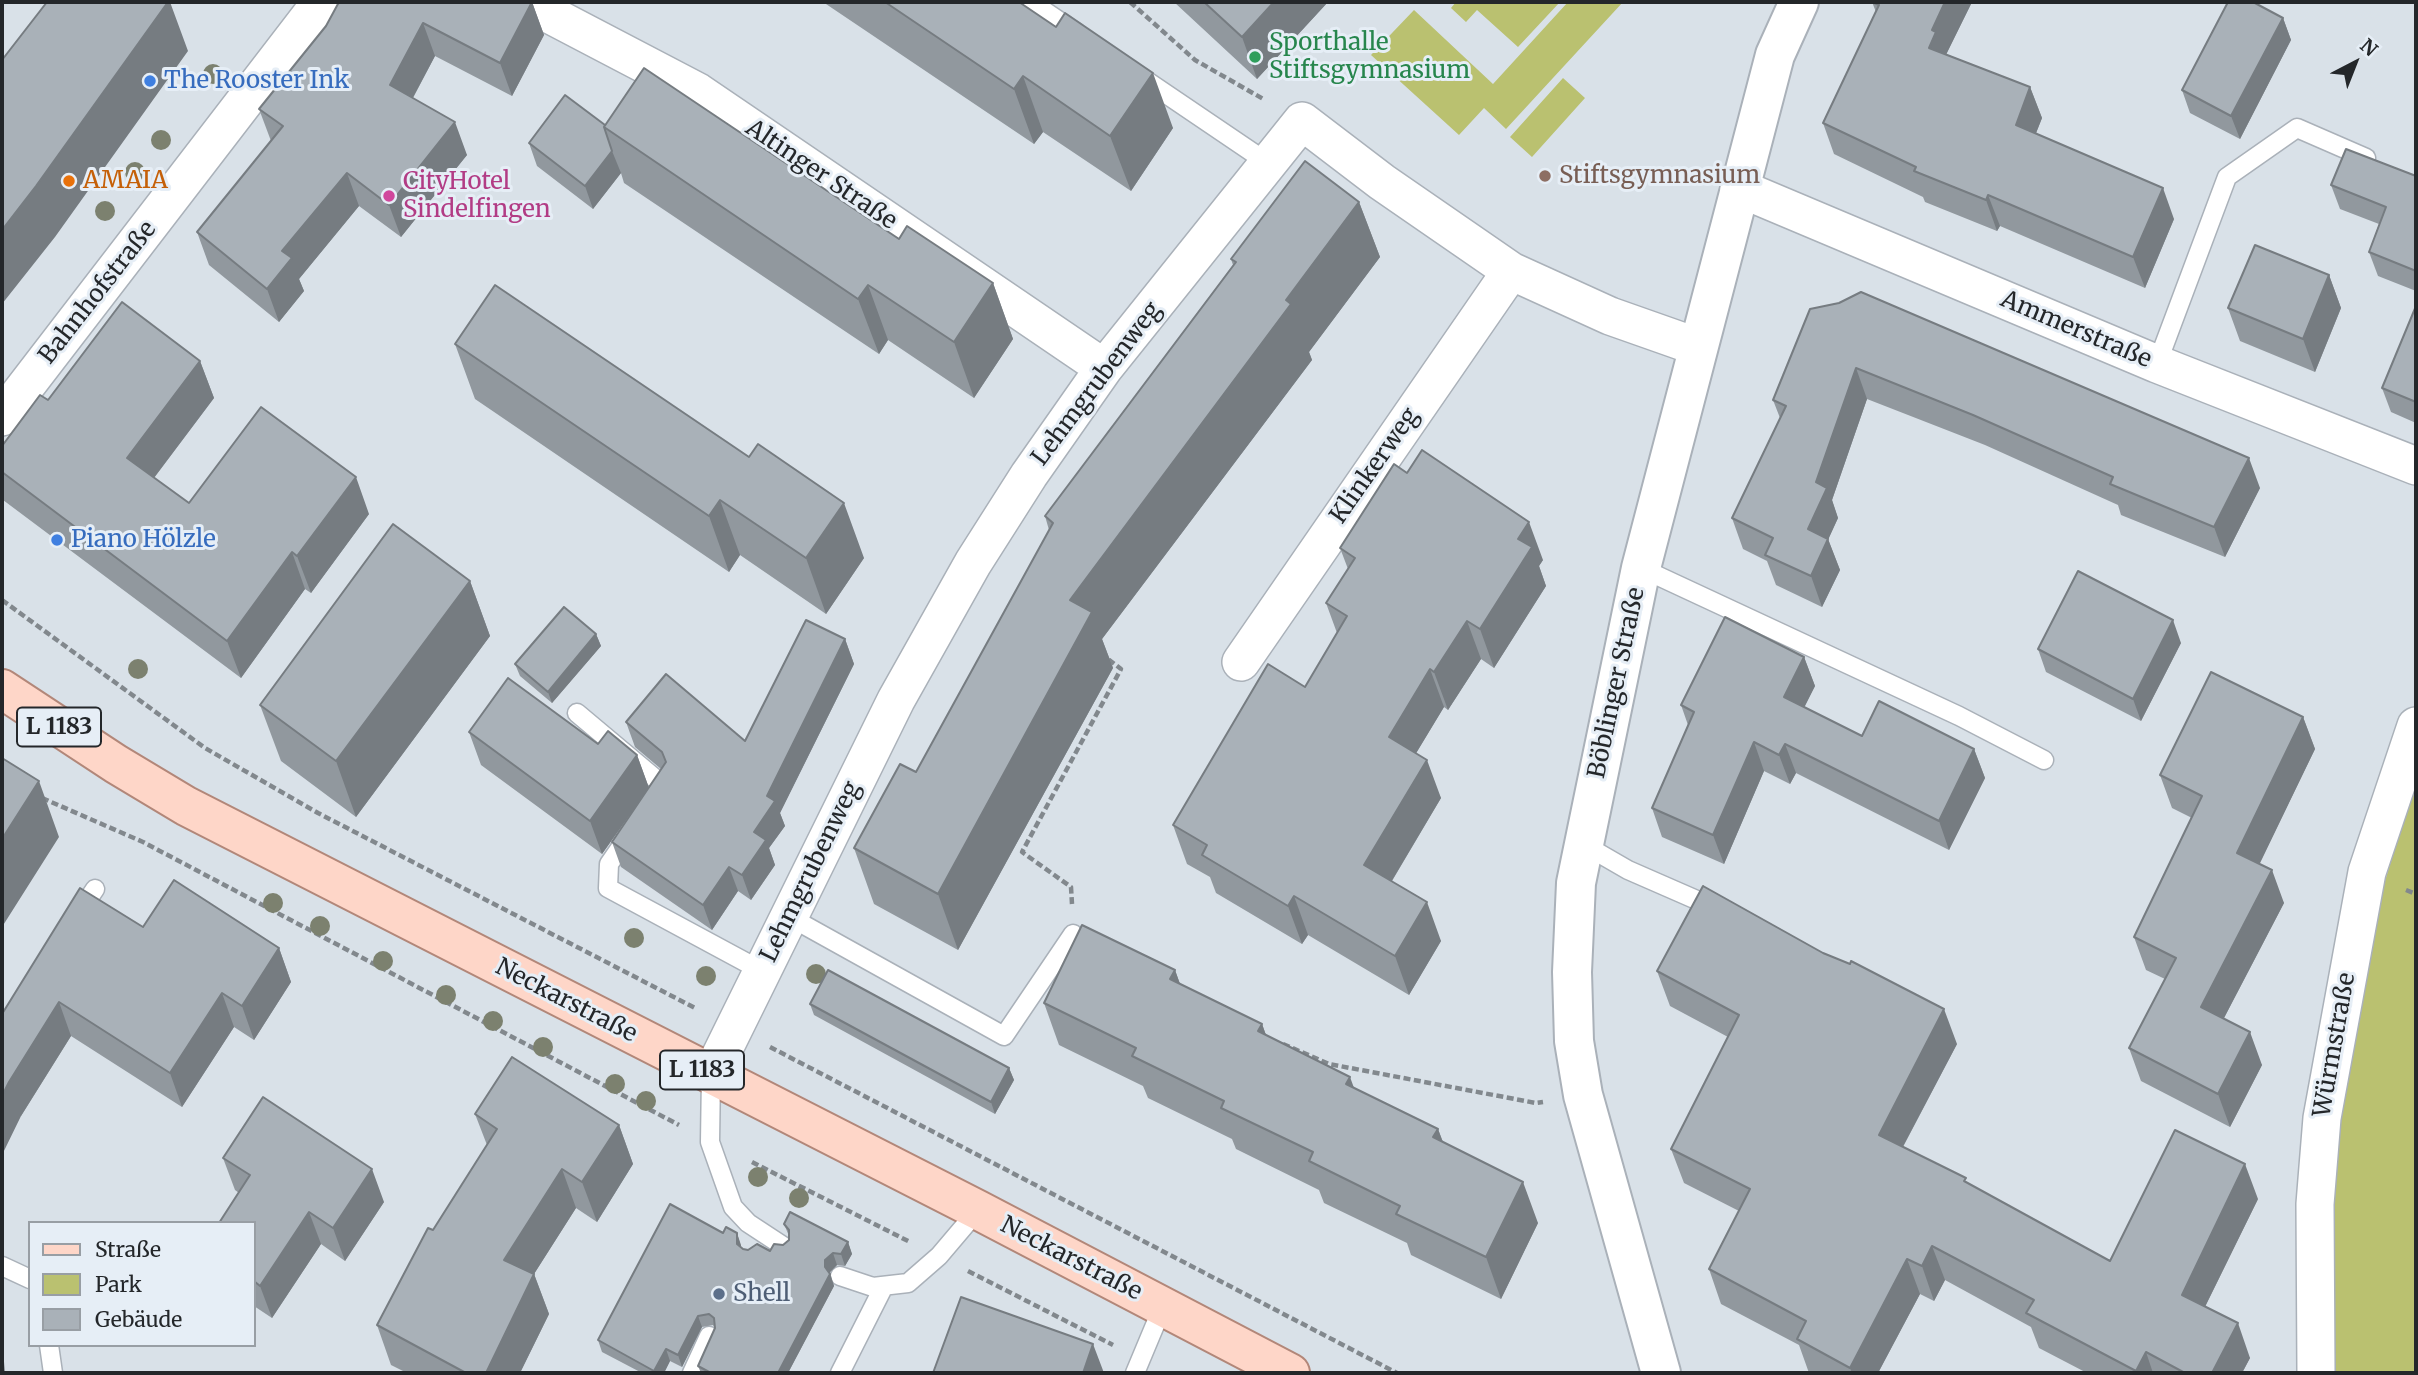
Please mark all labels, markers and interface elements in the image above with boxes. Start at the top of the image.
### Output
north arrow [2320,28,2390,98]
place label: Sporthalle Stiftsgymnasium [1269,29,1470,85]
text: N [2355,33,2383,61]
marker: Sporthalle Stiftsgymnasium [1247,49,1263,65]
place label: The Rooster Ink [164,67,349,95]
marker: The Rooster Ink [142,73,158,89]
street label: Altinger Straße [740,114,902,236]
place label: Stiftsgymnasium [1559,162,1760,190]
place label: AMAIA [83,167,168,195]
place label: CityHotel Sindelfingen [403,168,551,224]
marker: Stiftsgymnasium [1537,168,1553,184]
marker: AMAIA [61,173,77,189]
marker: CityHotel Sindelfingen [381,188,397,204]
street label: Bahnhofstraße [33,216,163,370]
street label: Ammerstraße [1996,285,2156,375]
street label: Lehmgrubenweg [1026,297,1168,471]
street label: Klinkerweg [1325,403,1425,529]
place label: Piano Hölzle [71,526,216,554]
marker: Piano Hölzle [49,532,65,548]
street label: Böblinger Straße [1583,585,1651,781]
road number: L 1183 [17,708,101,747]
street label: Lehmgrubenweg [755,777,867,967]
street label: Neckarstraße [490,953,642,1049]
street label: Würmstraße [2308,970,2362,1120]
road number: L 1183 [660,1050,744,1090]
street label: Neckarstraße [995,1211,1147,1307]
legend [28,1221,256,1347]
text: Straße [95,1236,161,1263]
text: Park [95,1271,142,1298]
place label: Shell [733,1280,790,1308]
marker: Shell [711,1286,727,1302]
text: Gebäude [95,1306,182,1333]

